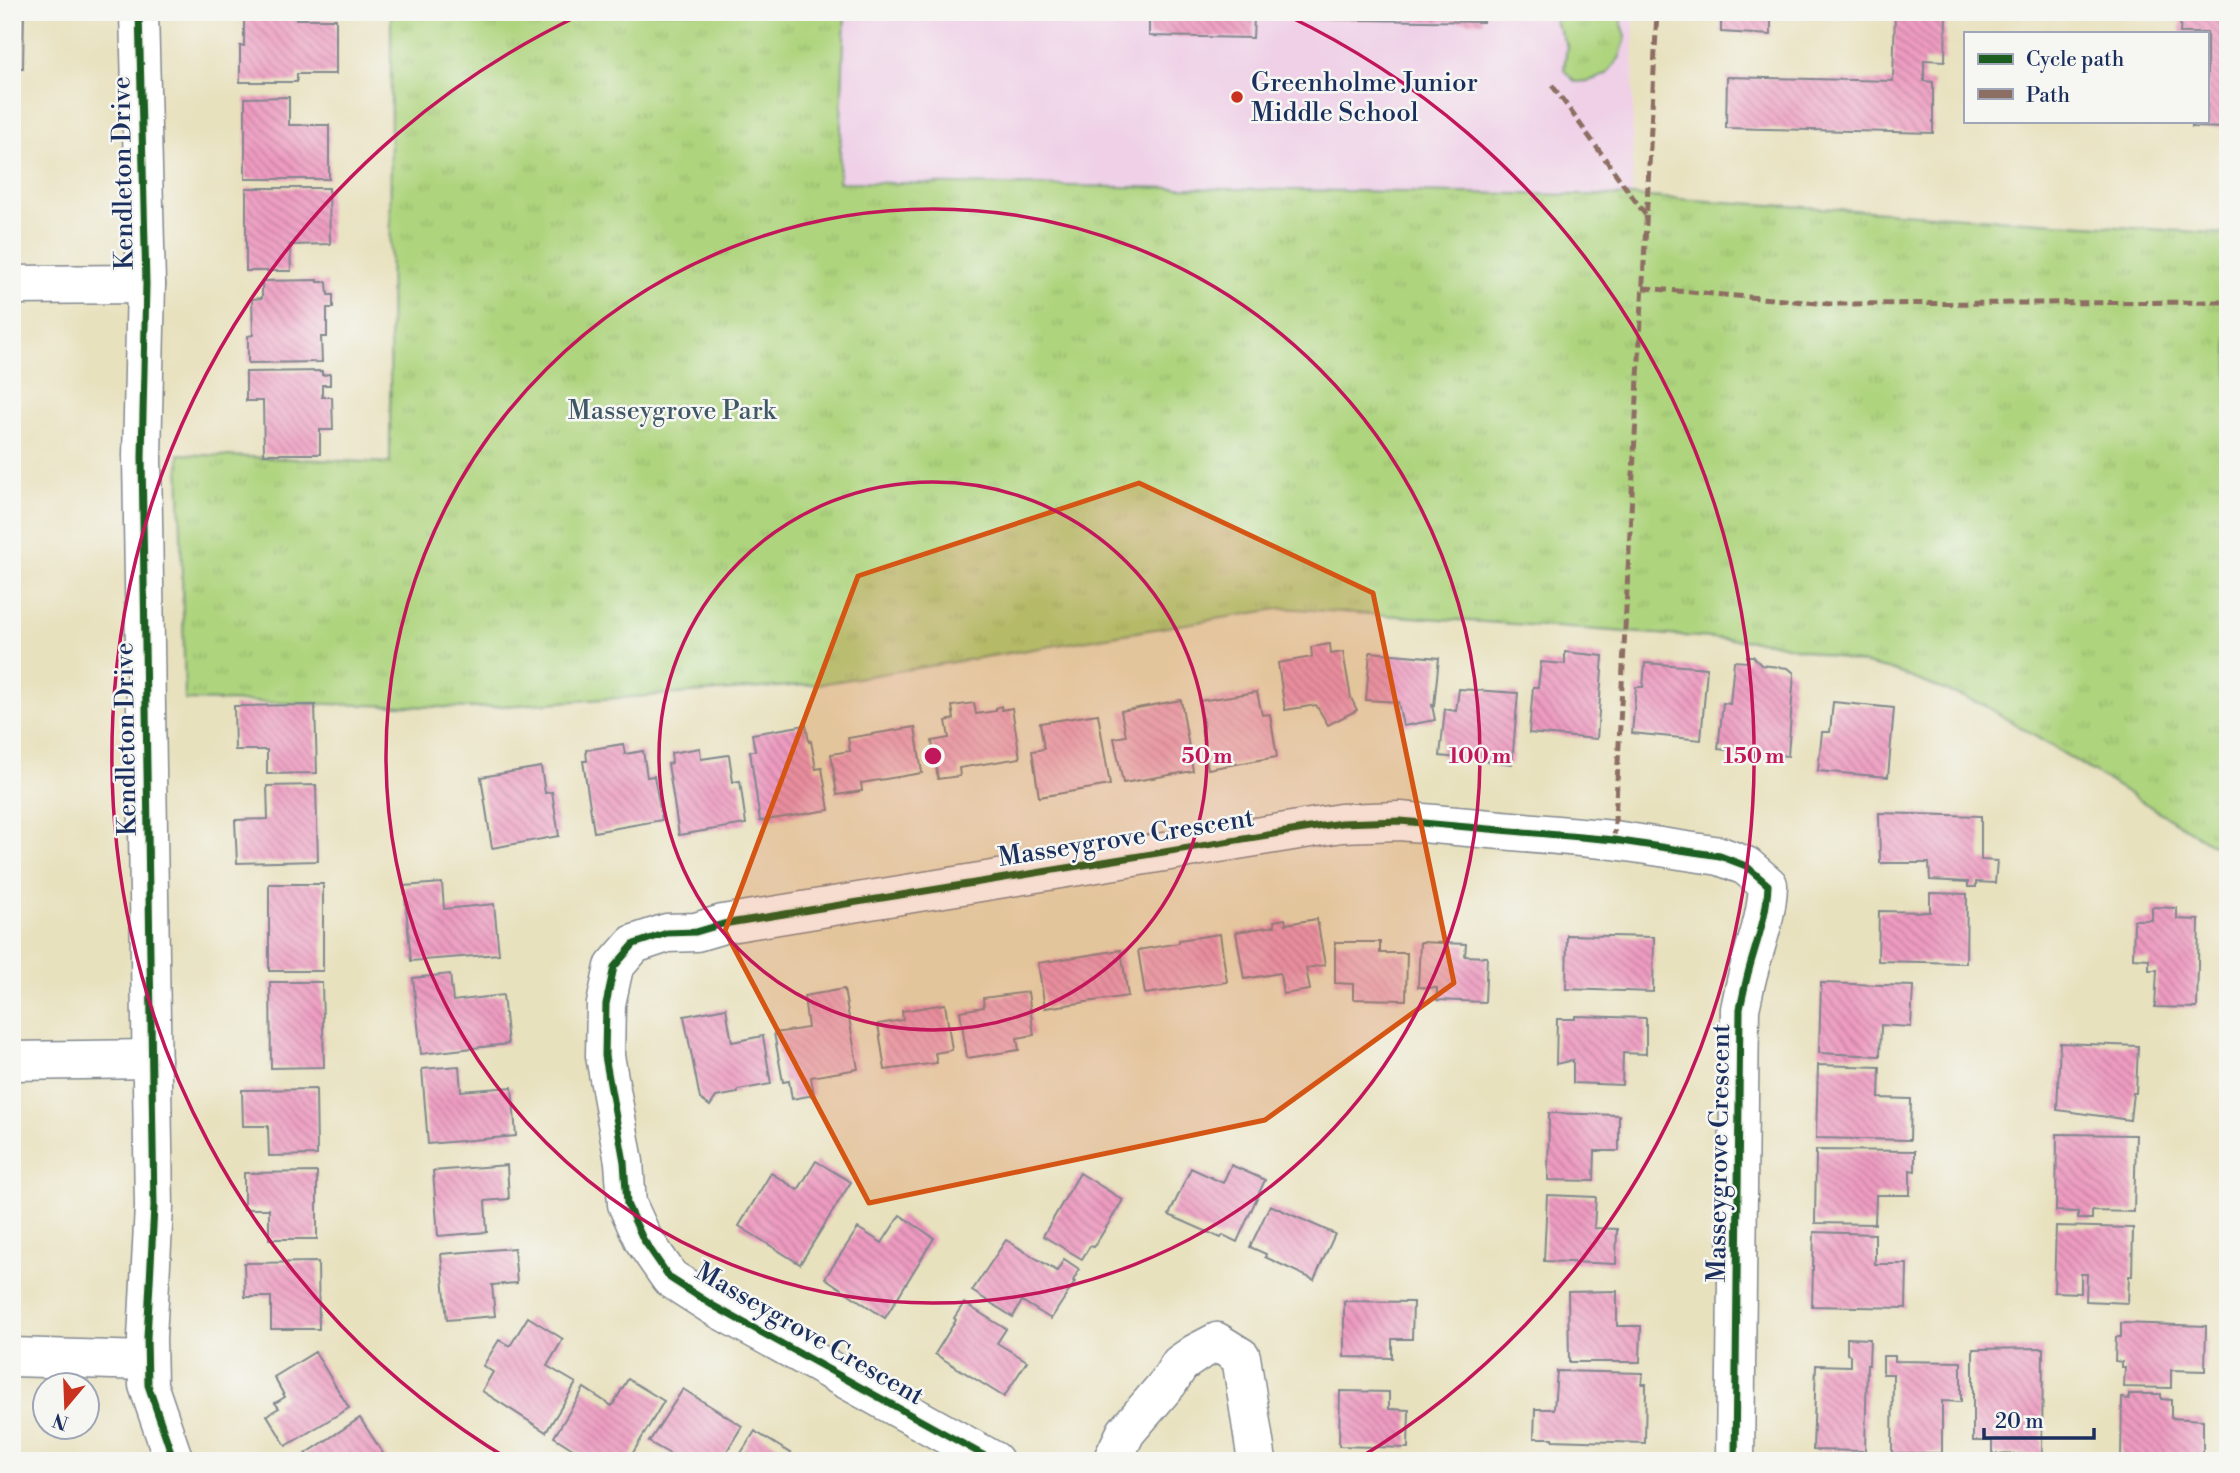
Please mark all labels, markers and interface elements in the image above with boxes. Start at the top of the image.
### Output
legend [1964,32,2208,122]
text: Cycle path [2026,47,2125,73]
place label: Greenholme Junior Middle School [1251,67,1478,129]
street label: Kendleton Drive [105,76,141,270]
text: Path [2026,83,2071,109]
marker: Greenholme Junior Middle School [1229,89,1245,105]
park label: Masseygrove Park [568,395,778,427]
street label: Kendleton Drive [108,642,144,836]
centre of rings [921,744,945,768]
text: 50 m [1182,744,1232,770]
text: 100 m [1449,744,1511,770]
text: 150 m [1724,744,1784,770]
street label: Masseygrove Crescent [996,802,1256,874]
street label: Masseygrove Crescent [1701,1023,1737,1283]
street label: Masseygrove Crescent [689,1255,930,1412]
north arrow [32,1372,102,1442]
scale bar [1984,1396,2095,1440]
text: N [50,1407,72,1435]
text: 20 m [1995,1409,2044,1435]

